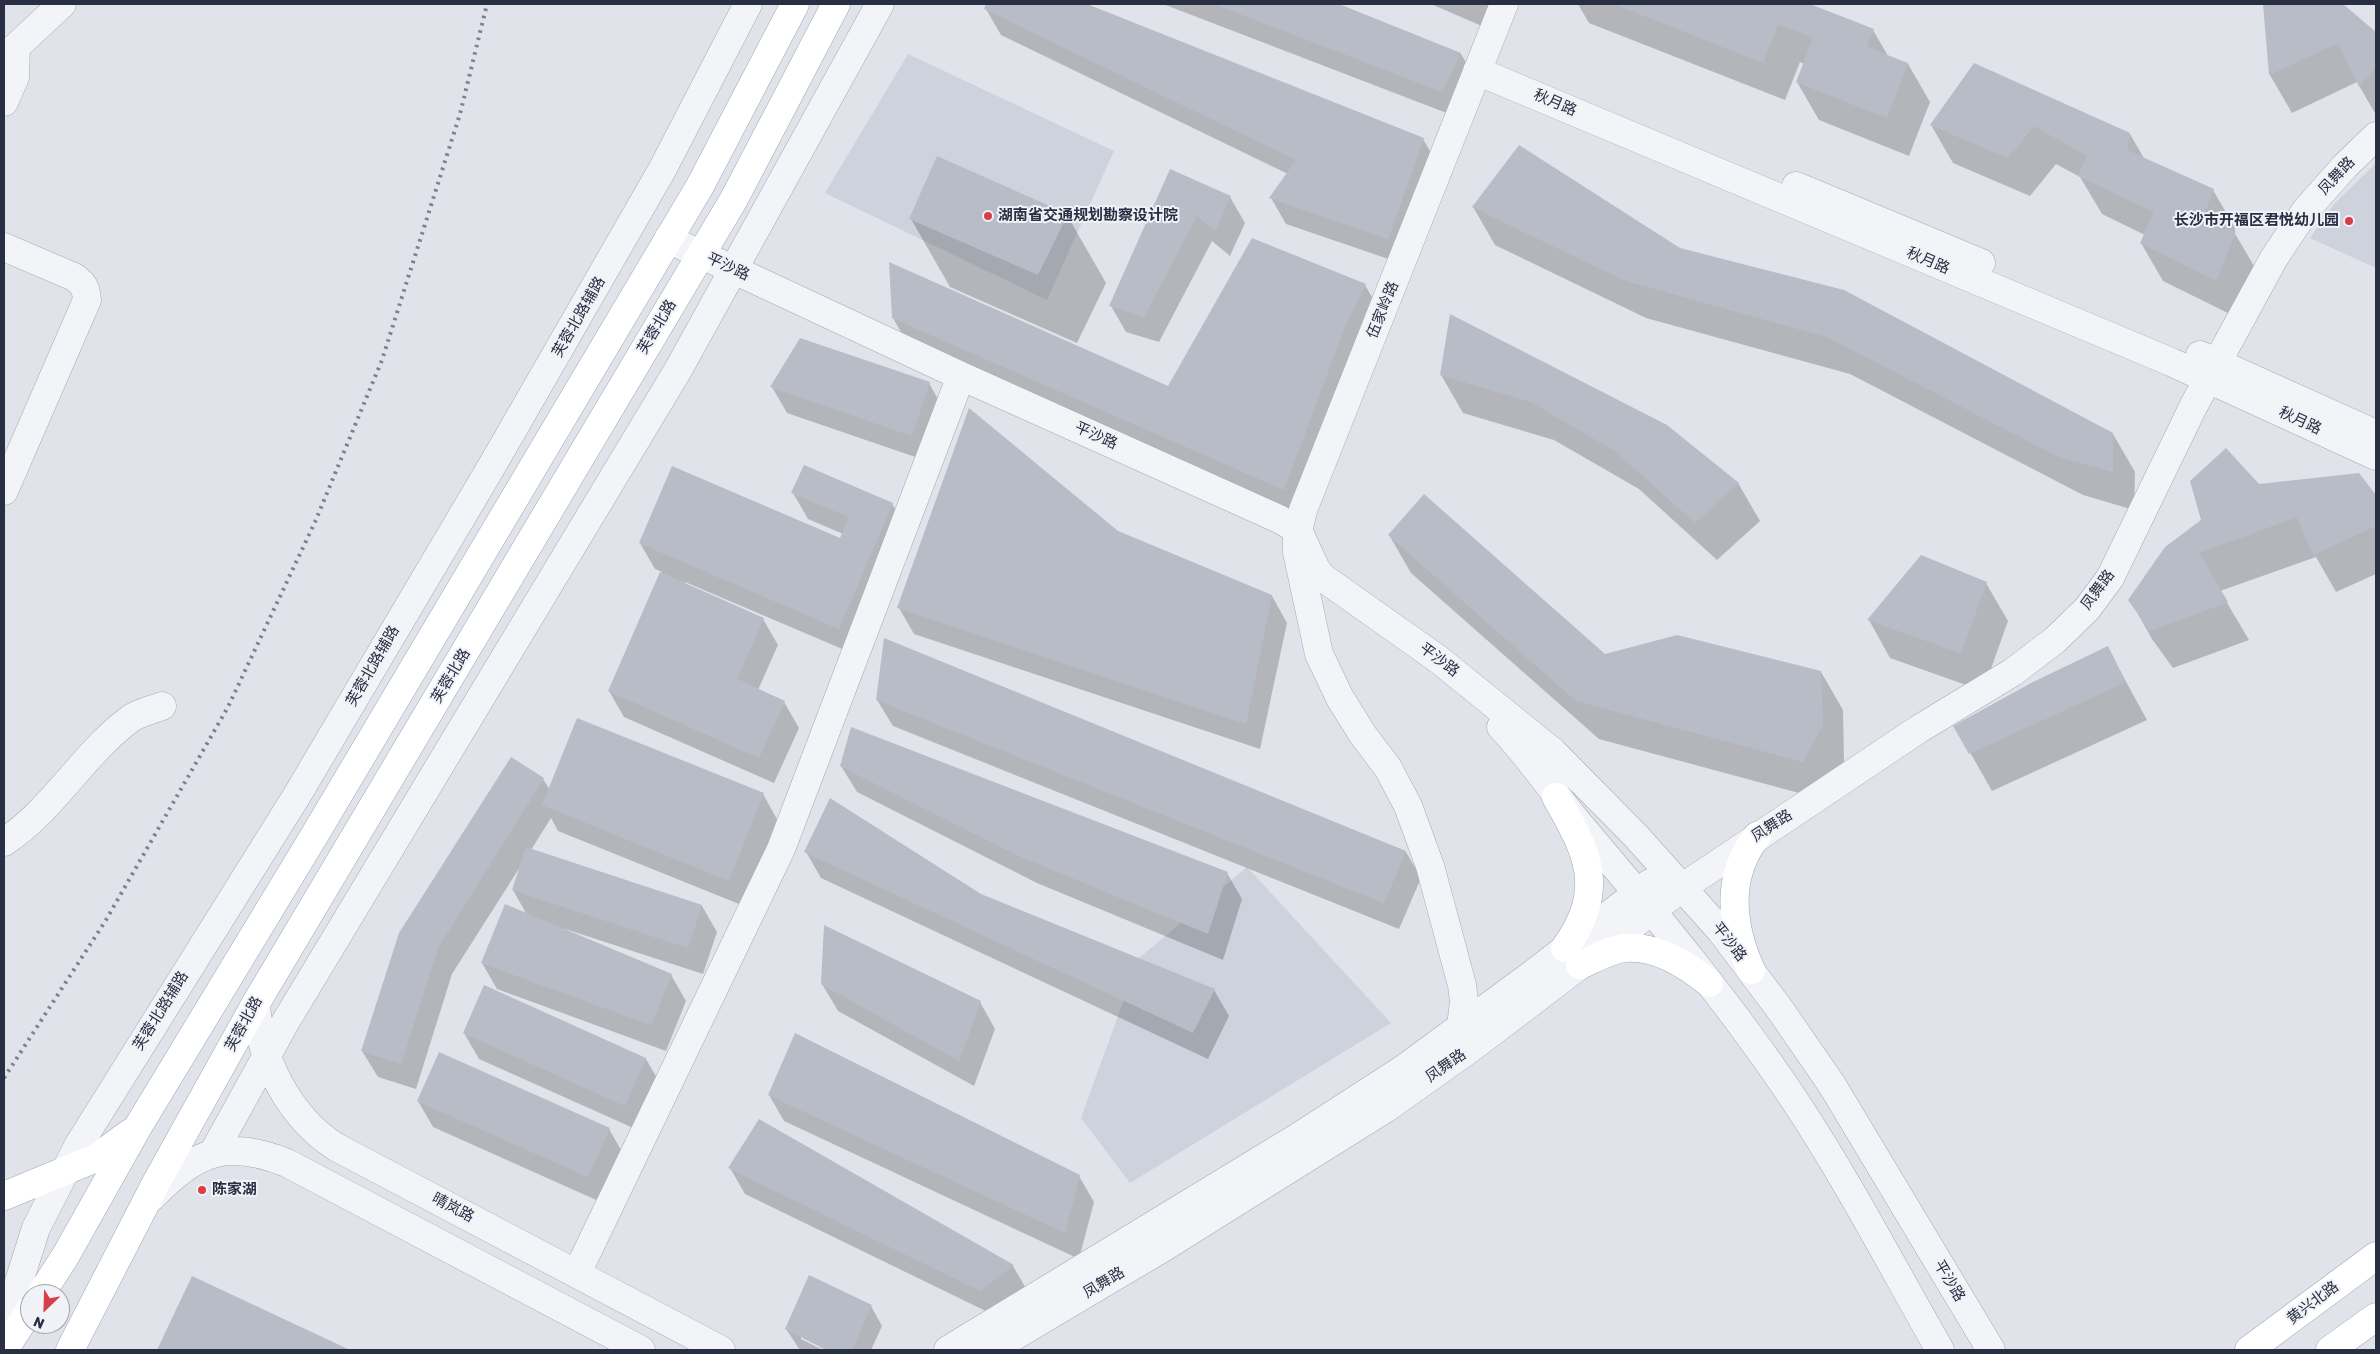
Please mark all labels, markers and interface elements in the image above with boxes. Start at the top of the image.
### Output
street label: 秋月路 [1531,86,1579,120]
street label: 凤舞路 [2315,153,2359,199]
place label: 湖南省交通规划勘察设计院 [998,207,1178,225]
marker: 湖南省交通规划勘察设计院 [982,210,994,222]
place label: 长沙市开福区君悦幼儿园 [2174,212,2339,230]
marker: 长沙市开福区君悦幼儿园 [2343,215,2355,227]
street label: 秋月路 [1904,244,1952,278]
street label: 平沙路 [704,249,752,285]
street label: 芙蓉北路辅路 [549,274,609,360]
street label: 伍家岭路 [1363,279,1403,341]
street label: 芙蓉北路 [634,297,680,357]
street label: 秋月路 [2276,403,2324,439]
street label: 平沙路 [1072,419,1120,453]
street label: 凤舞路 [2077,567,2119,613]
street label: 芙蓉北路辅路 [343,623,403,709]
street label: 平沙路 [1416,639,1462,681]
street label: 芙蓉北路 [428,646,474,706]
street label: 凤舞路 [1748,806,1796,846]
street label: 平沙路 [1708,919,1750,965]
street label: 芙蓉北路辅路 [130,968,192,1054]
street label: 芙蓉北路 [222,993,266,1055]
street label: 凤舞路 [1422,1046,1470,1086]
place label: 陈家湖 [212,1181,257,1199]
marker: 陈家湖 [196,1184,208,1196]
street label: 晴岚路 [429,1189,477,1227]
street label: 平沙路 [1930,1257,1968,1305]
street label: 凤舞路 [1080,1264,1128,1302]
street label: 黄兴北路 [2284,1278,2342,1328]
north arrow [20,1284,70,1334]
text: N [31,1312,47,1332]

